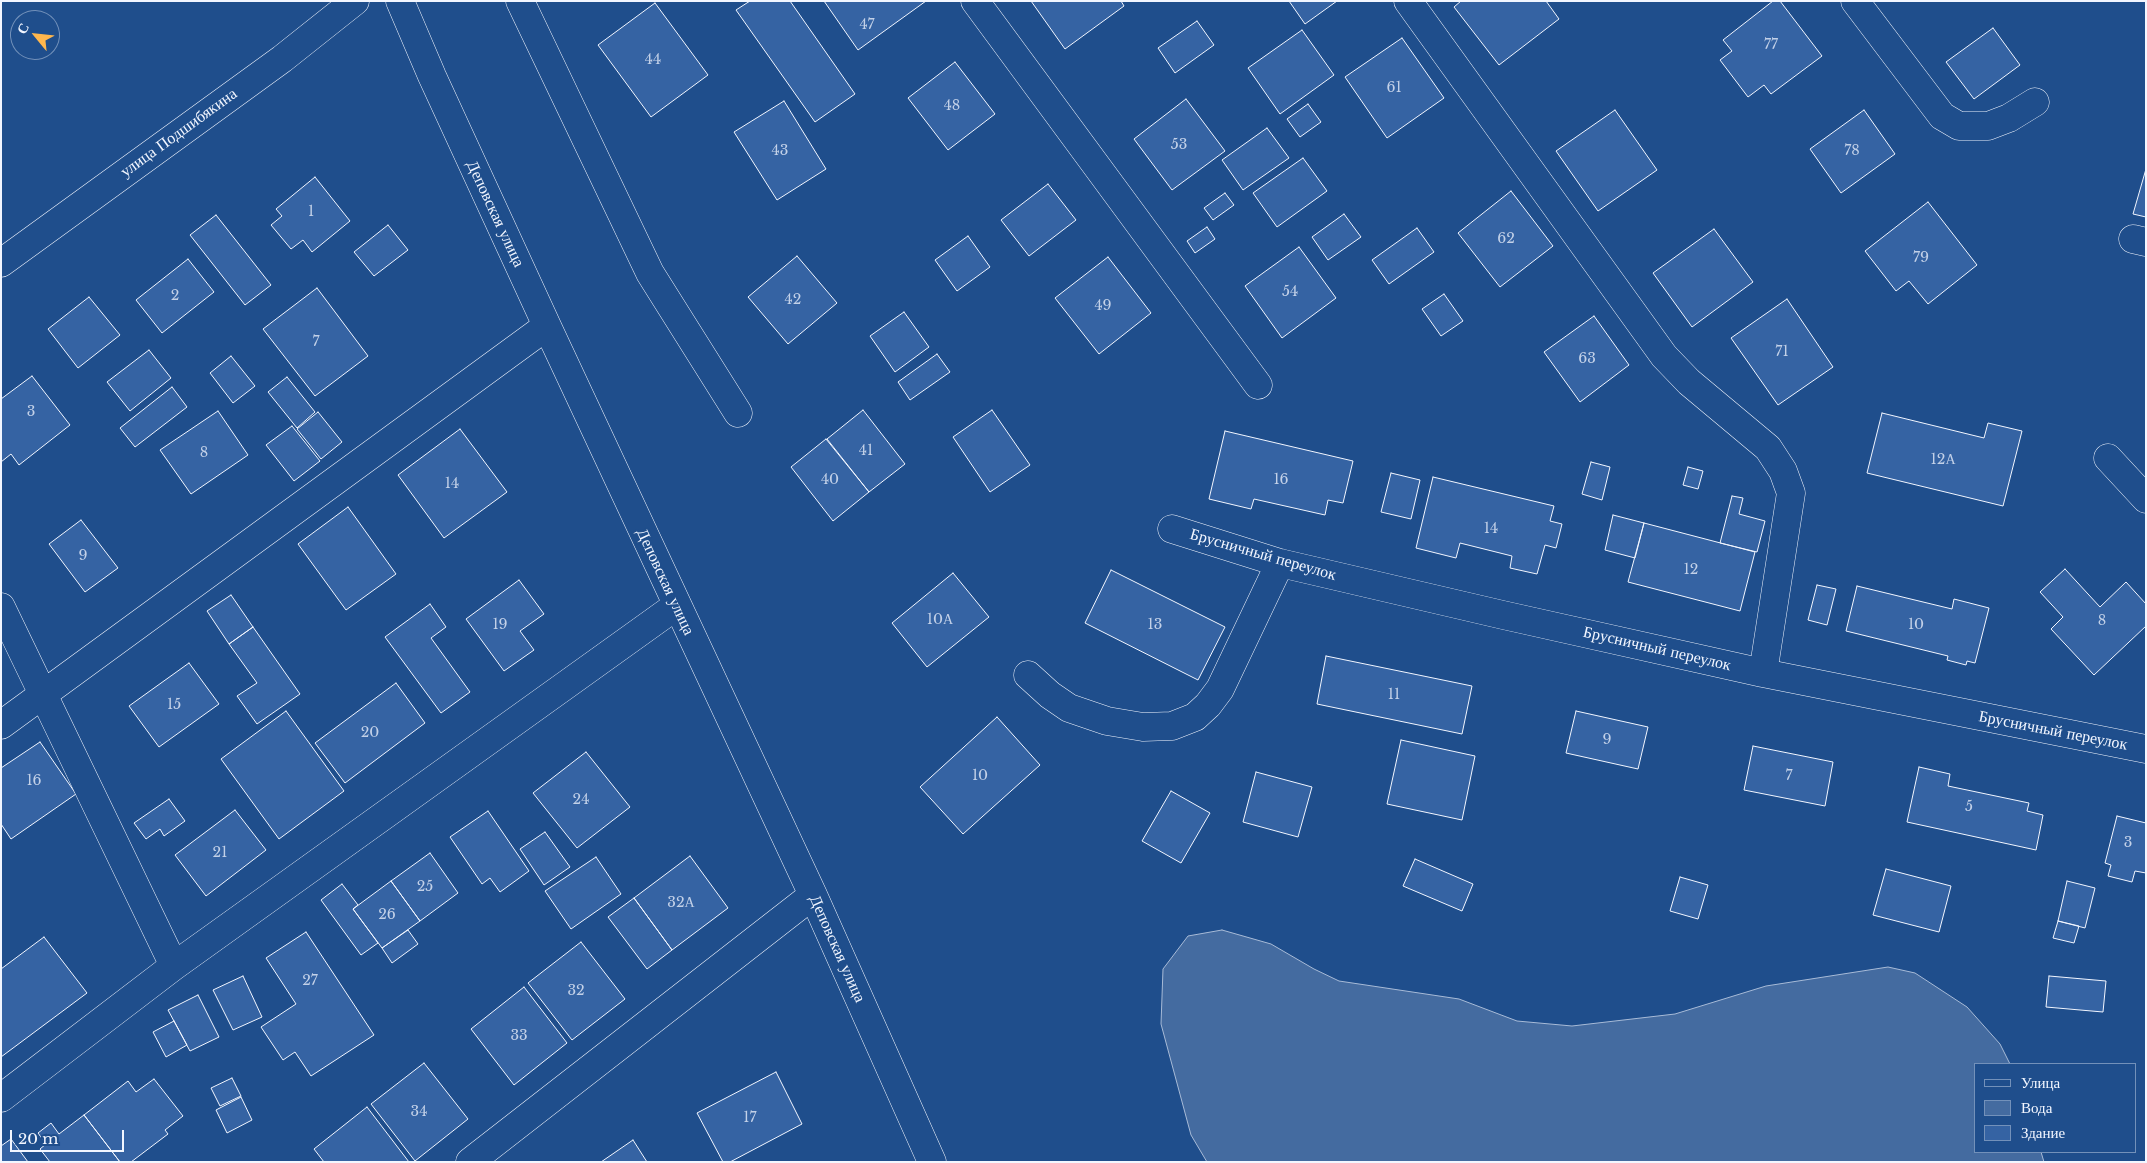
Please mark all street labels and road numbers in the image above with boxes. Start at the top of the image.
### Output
street label: улица Подшибякина [117,84,241,182]
street label: Деповская улица [462,158,528,270]
street label: Брусничный переулок [1188,525,1338,585]
street label: Деповская улица [632,526,698,638]
street label: Брусничный переулок [1581,623,1733,675]
street label: Брусничный переулок [1977,707,2129,755]
street label: Деповская улица [805,892,869,1006]

